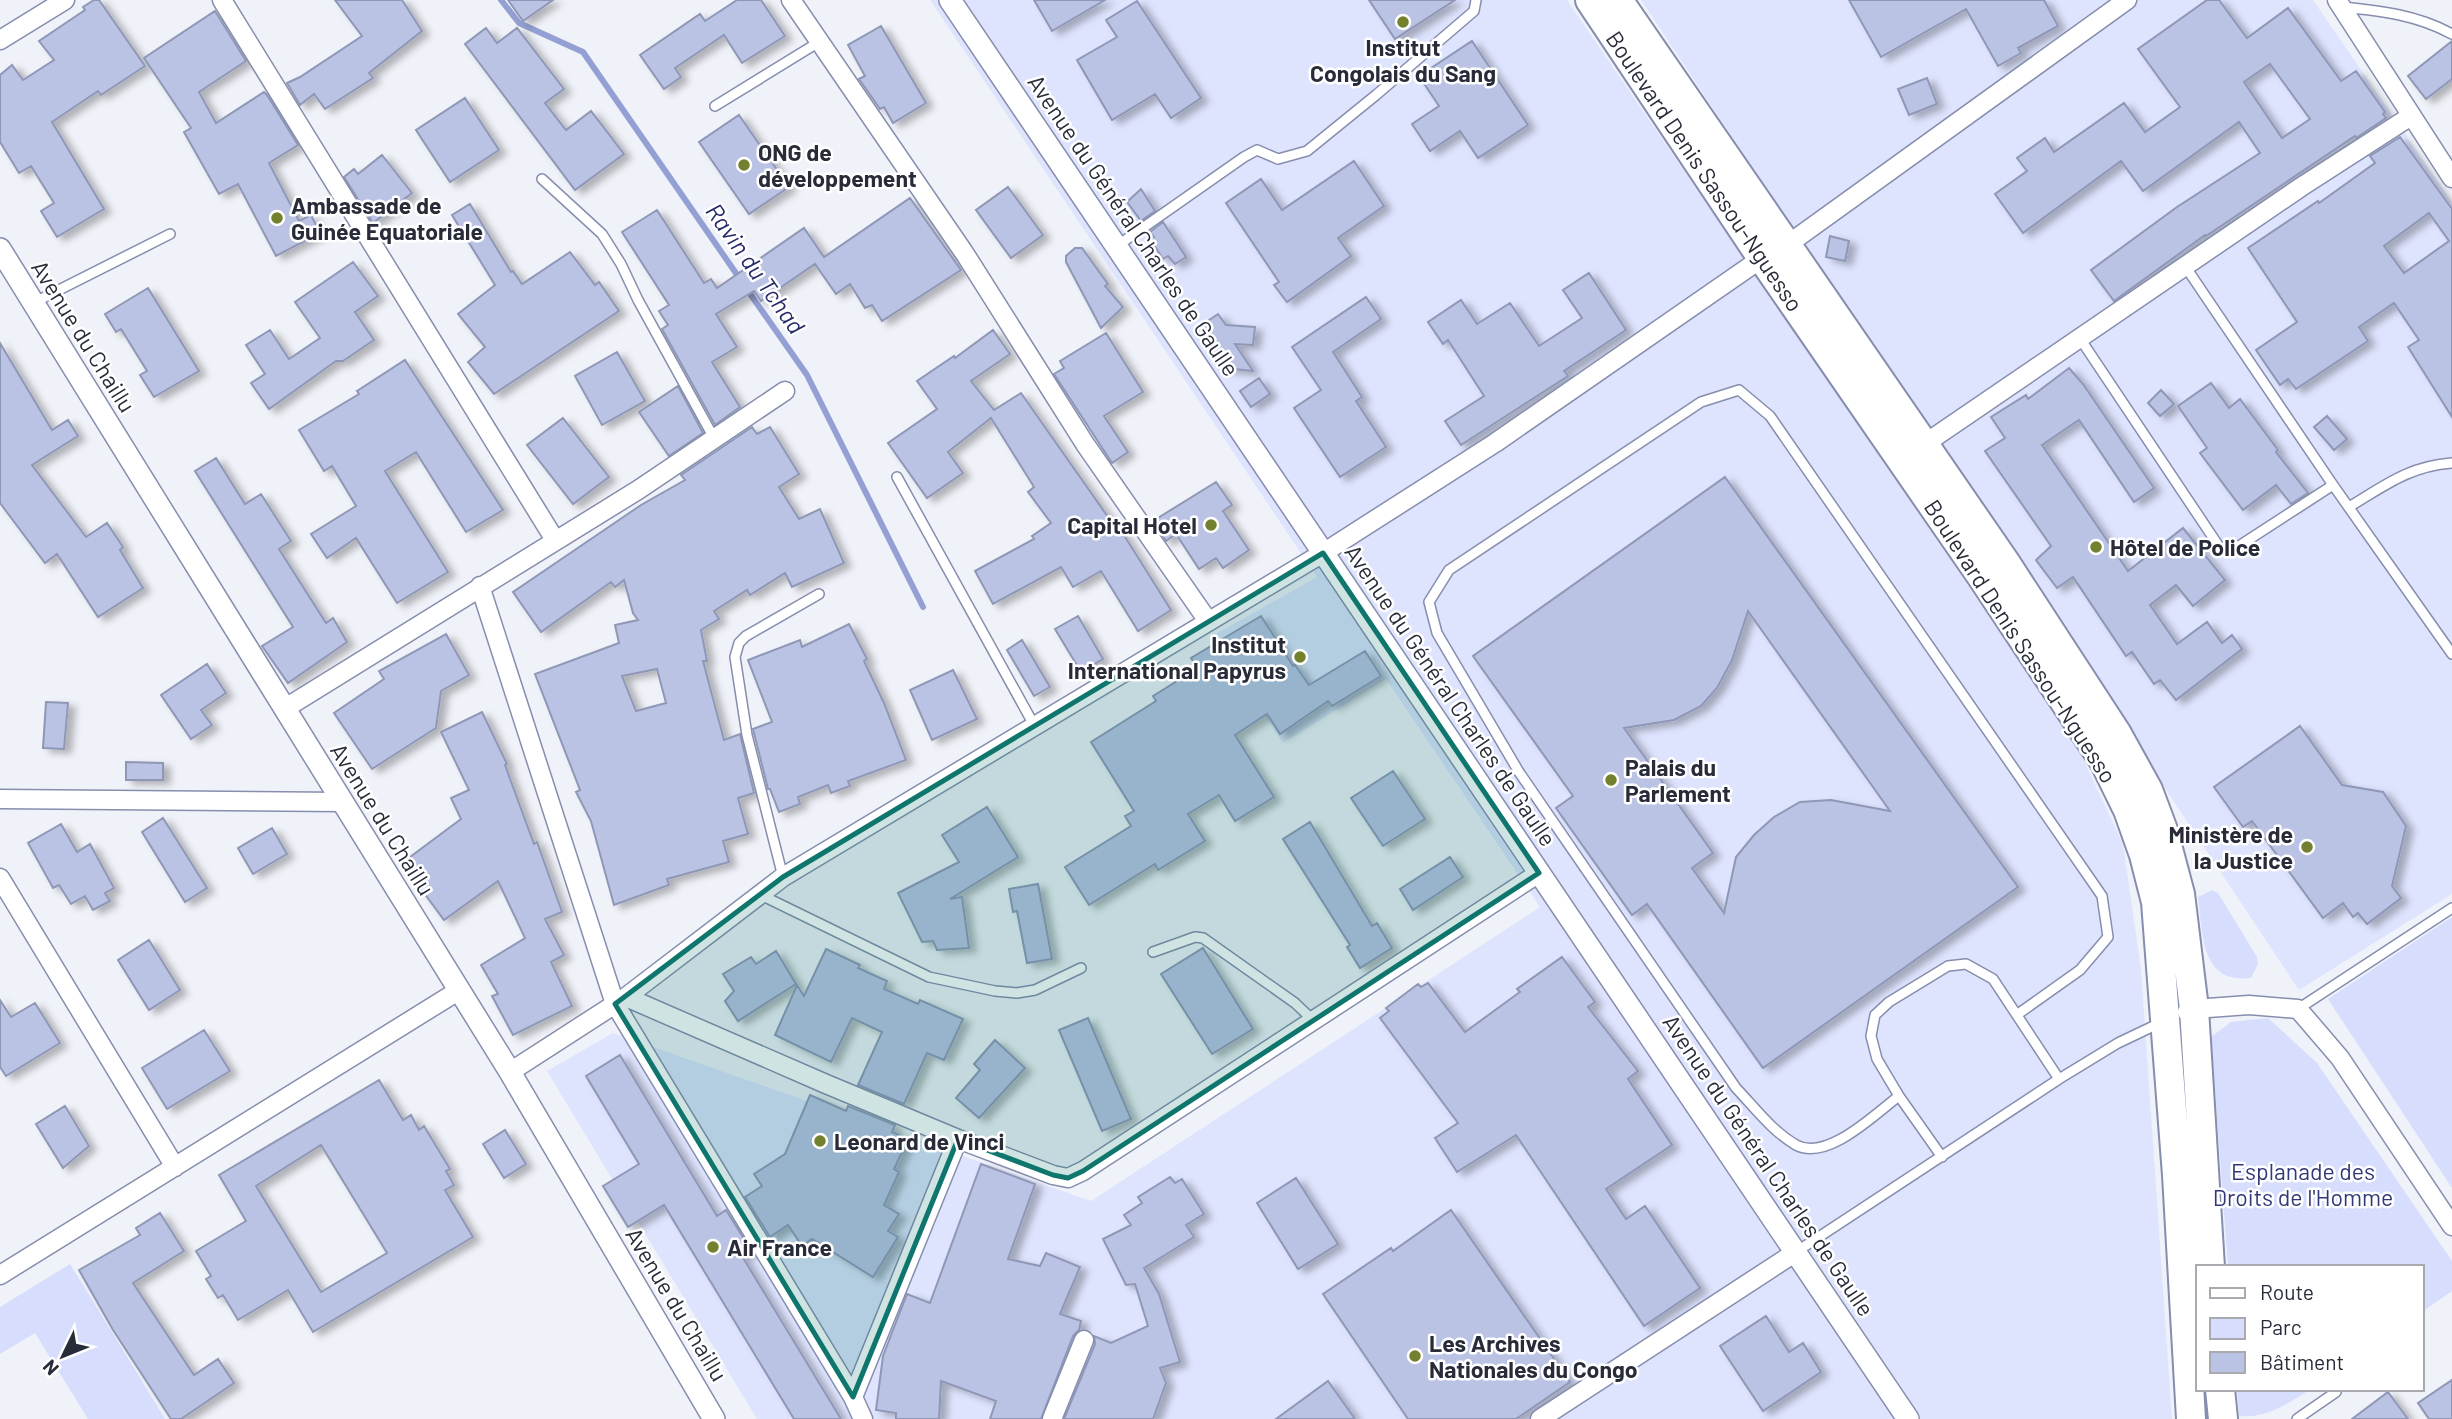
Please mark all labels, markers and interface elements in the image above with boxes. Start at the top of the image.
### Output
marker: Institut Congolais du Sang [1395,14,1411,30]
street label: Boulevard Denis Sassou-Nguesso [1601,25,1809,317]
place label: Institut Congolais du Sang [1310,33,1496,87]
street label: Avenue du Général Charles de Gaulle [1022,69,1246,381]
place label: ONG de développement [758,138,917,192]
marker: ONG de développement [736,157,752,173]
place label: Ambassade de Guinée Equatoriale [291,191,483,245]
water label: Ravin du Tchad [700,197,812,339]
marker: Ambassade de Guinée Equatoriale [269,210,285,226]
street label: Avenue du Chaillu [26,255,142,417]
street label: Boulevard Denis Sassou-Nguesso [1919,494,2123,788]
place label: Capital Hotel [1067,511,1197,539]
marker: Capital Hotel [1203,517,1219,533]
place label: Hôtel de Police [2110,533,2260,561]
street label: Avenue du Général Charles de Gaulle [1339,539,1563,851]
marker: Hôtel de Police [2088,539,2104,555]
place label: Institut International Papyrus [1068,630,1286,684]
marker: Institut International Papyrus [1292,649,1308,665]
street label: Avenue du Chaillu [325,738,441,900]
place label: Palais du Parlement [1625,753,1731,807]
marker: Palais du Parlement [1603,772,1619,788]
place label: Ministère de la Justice [2168,820,2293,874]
marker: Ministère de la Justice [2299,839,2315,855]
street label: Avenue du Général Charles de Gaulle [1657,1009,1881,1321]
place label: Leonard de Vinci [834,1127,1004,1155]
marker: Leonard de Vinci [812,1133,828,1149]
park label: Esplanade des Droits de l'Homme [2213,1157,2393,1211]
street label: Avenue du Chaillu [620,1222,734,1386]
place label: Air France [727,1233,832,1261]
marker: Air France [705,1239,721,1255]
legend [2196,1265,2424,1391]
text: Route [2260,1279,2314,1304]
text: Parc [2260,1314,2302,1339]
north arrow [28,1321,98,1391]
place label: Les Archives Nationales du Congo [1429,1329,1638,1383]
marker: Les Archives Nationales du Congo [1407,1348,1423,1364]
text: Bâtiment [2260,1349,2344,1374]
text: N [37,1355,63,1380]

